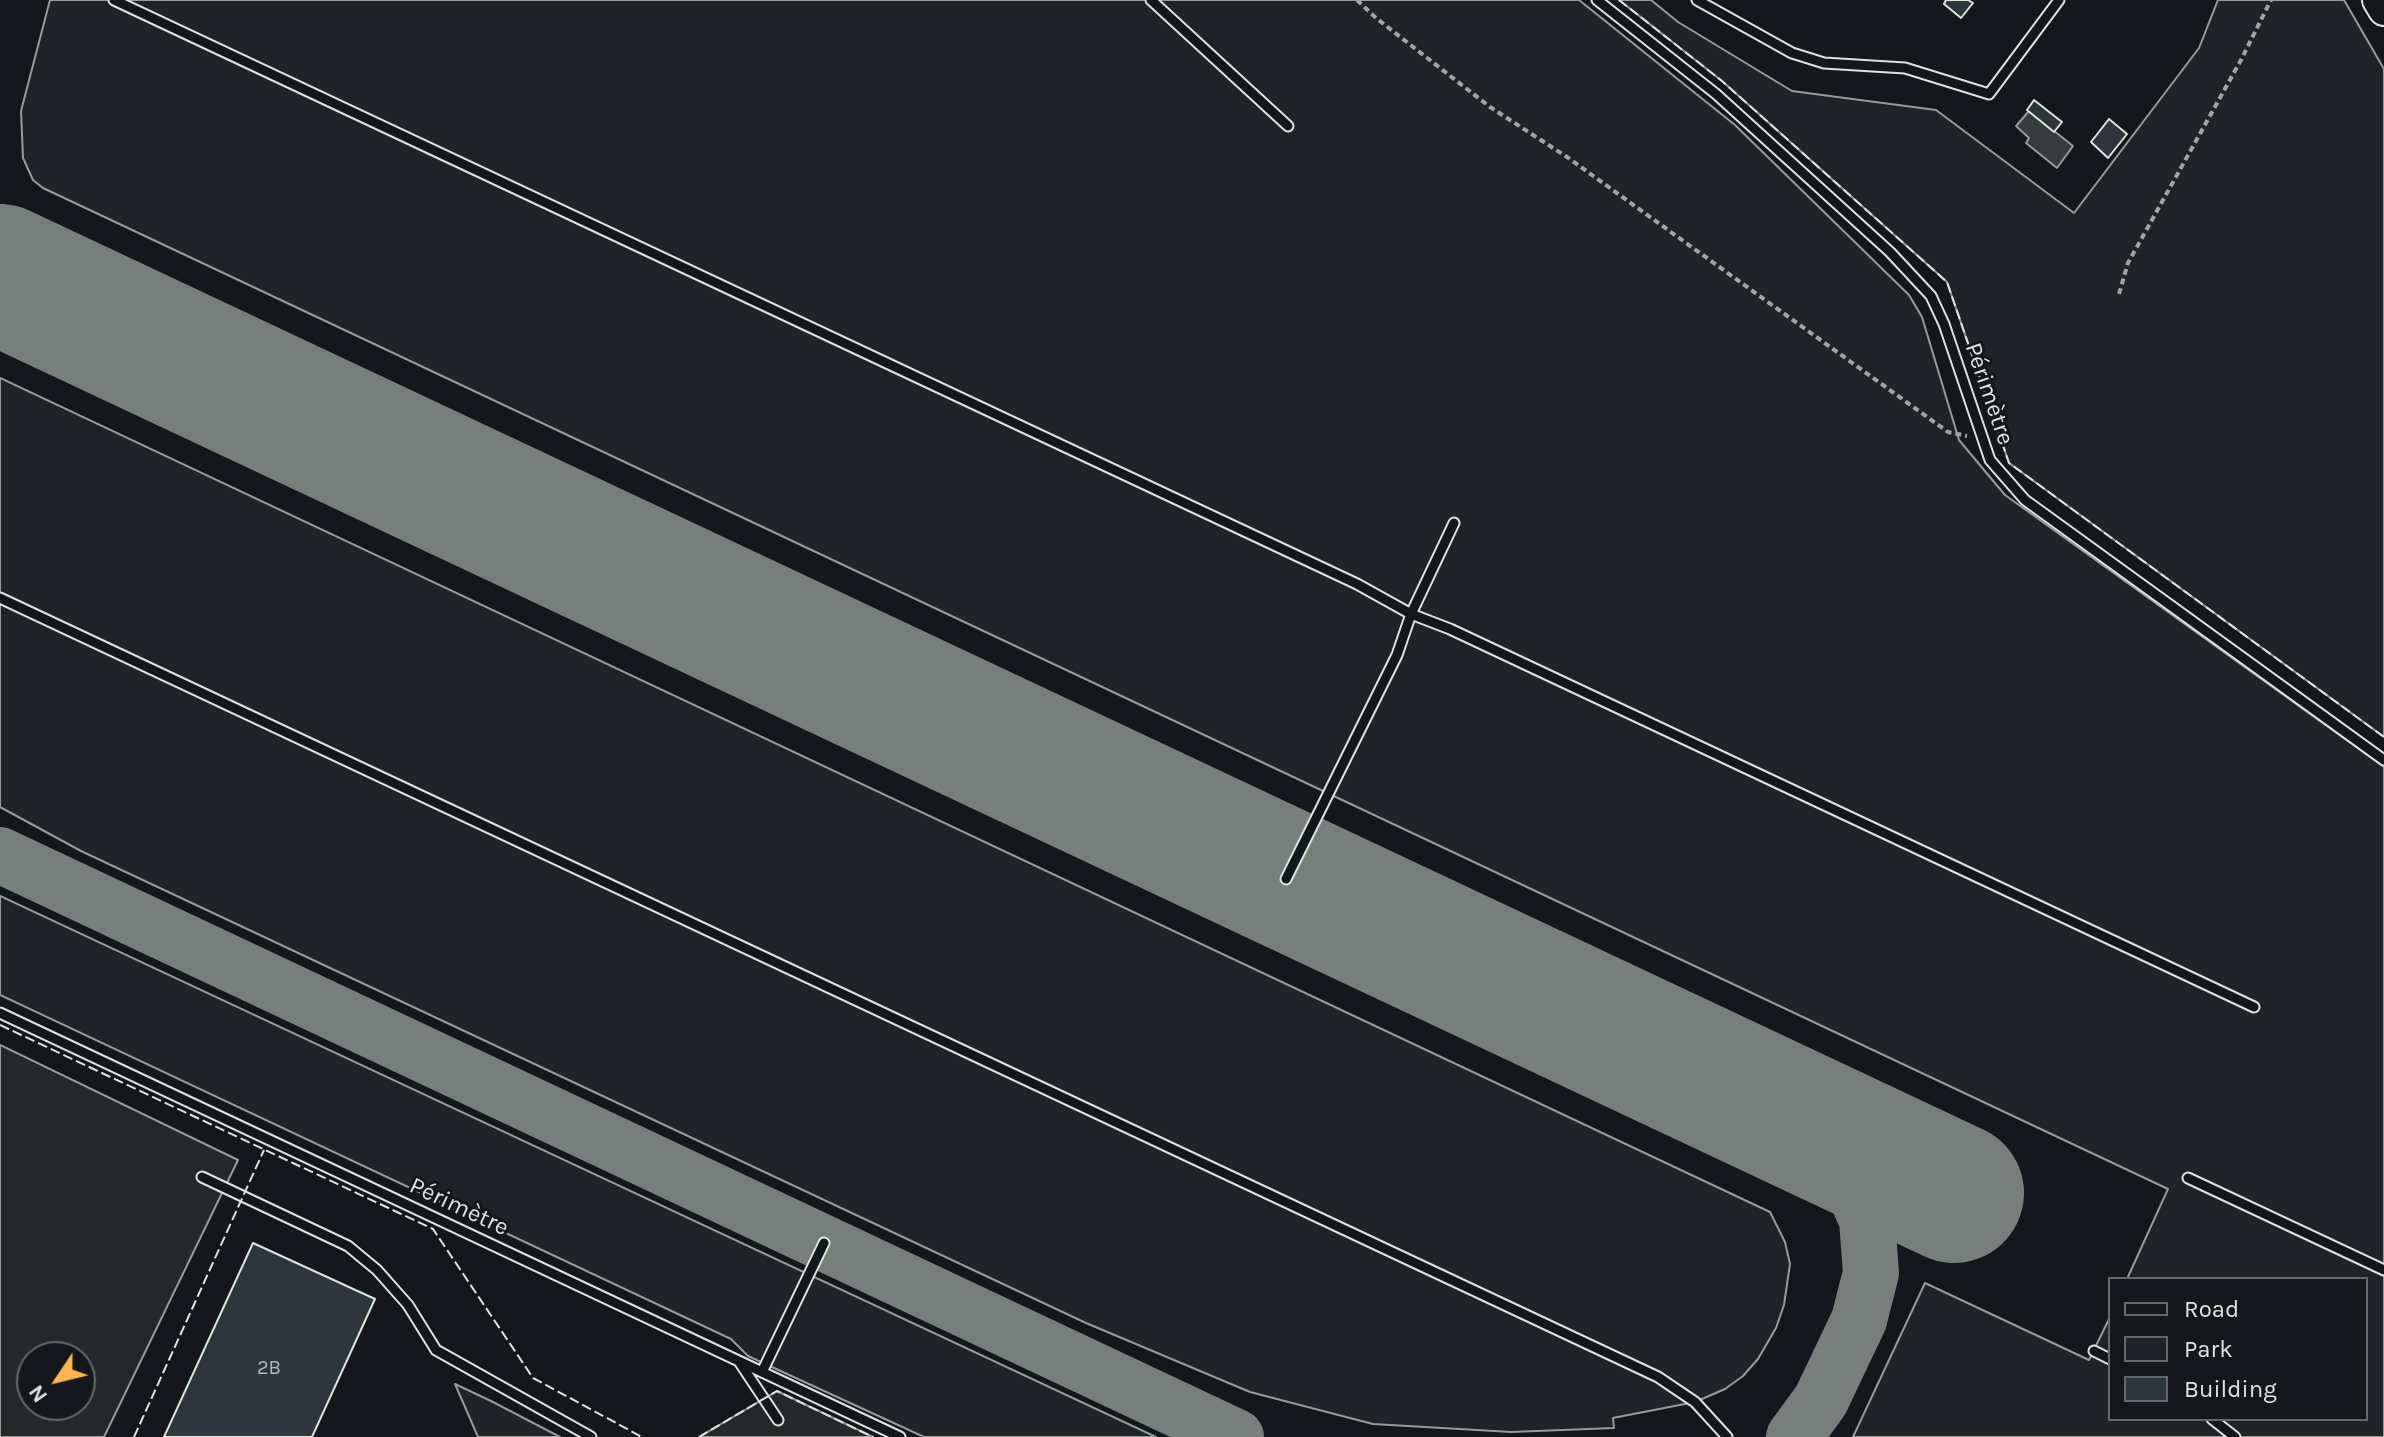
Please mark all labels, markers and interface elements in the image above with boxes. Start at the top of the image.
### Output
street label: Périmètre [1958,339,2020,449]
street label: Périmètre [405,1172,513,1242]
legend [2108,1277,2368,1421]
text: Road [2184,1295,2239,1323]
text: Park [2184,1335,2233,1363]
north arrow [16,1341,96,1421]
house number: 2B [257,1356,281,1380]
text: Building [2184,1375,2277,1403]
text: N [23,1380,53,1408]

